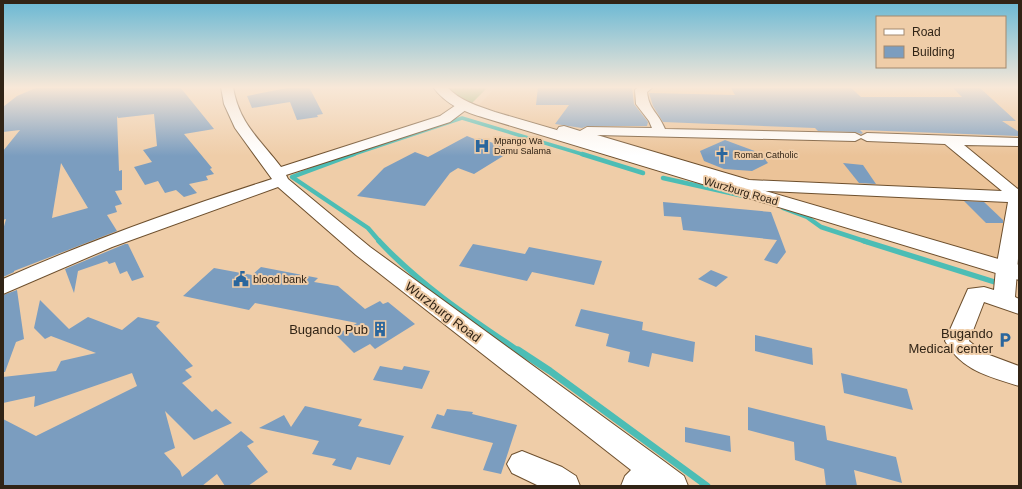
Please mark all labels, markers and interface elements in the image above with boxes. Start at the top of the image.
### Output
legend [876,16,1006,68]
text: Road [912,25,941,39]
text: Building [912,45,955,59]
place label: Mpango Wa Damu Salama [494,136,551,156]
hospital icon: Mpango Wa Damu Salama [473,137,491,155]
church icon: Roman Catholic [713,146,731,164]
place label: Roman Catholic [734,150,799,160]
street label: Wurzburg Road [702,175,780,207]
public building icon: blood bank [232,270,250,288]
place label: blood bank [253,273,307,285]
street label: Wurzburg Road [402,279,484,345]
building icon: Bugando Pub [371,320,389,338]
place label: Bugando Pub [289,322,368,337]
place label: Bugando Medical center [908,326,994,356]
parking icon: Bugando Medical center [996,331,1014,349]

